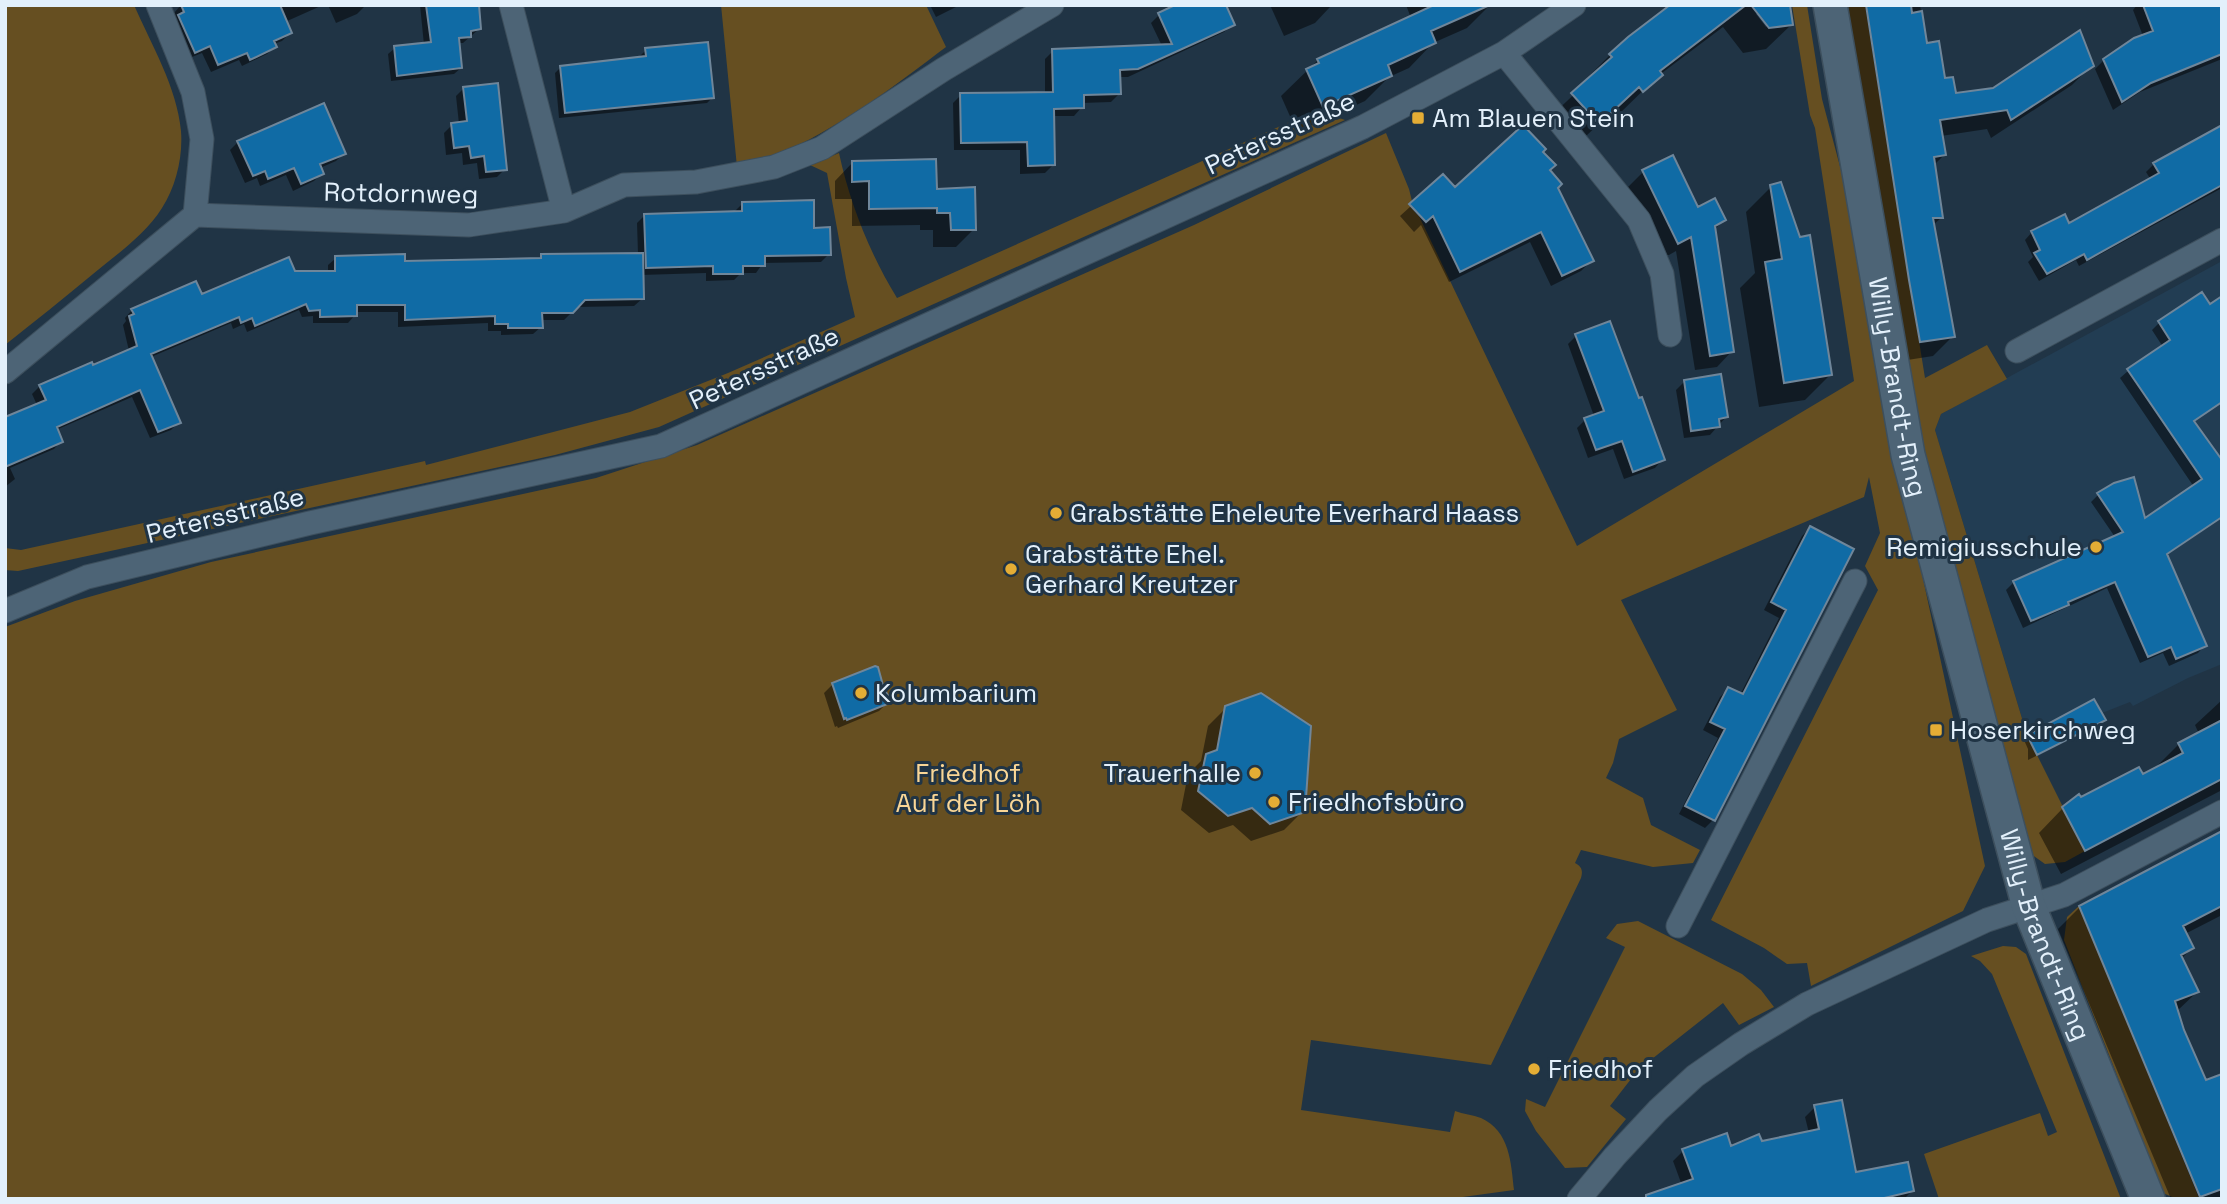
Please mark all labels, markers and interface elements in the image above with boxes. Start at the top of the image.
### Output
street label: Petersstraße [1200,83,1360,183]
place label: Am Blauen Stein [1432,101,1635,135]
marker: Am Blauen Stein [1410,110,1426,126]
street label: Rotdornweg [323,175,479,211]
street label: Willy-Brandt-Ring [1860,275,1935,501]
street label: Petersstraße [684,318,844,418]
street label: Petersstraße [142,479,308,551]
place label: Grabstätte Eheleute Everhard Haass [1070,496,1519,530]
marker: Grabstätte Eheleute Everhard Haass [1048,505,1064,521]
place label: Remigiusschule [1886,530,2082,564]
place label: Grabstätte Ehel. Gerhard Kreutzer [1025,537,1238,601]
marker: Remigiusschule [2088,539,2104,555]
marker: Grabstätte Ehel. Gerhard Kreutzer [1003,561,1019,577]
place label: Kolumbarium [875,676,1037,710]
marker: Kolumbarium [853,685,869,701]
place label: Hoserkirchweg [1950,713,2136,747]
marker: Hoserkirchweg [1928,722,1944,738]
park label: Friedhof Auf der Löh [895,756,1041,820]
place label: Trauerhalle [1104,756,1241,790]
marker: Trauerhalle [1247,765,1263,781]
place label: Friedhofsbüro [1288,785,1465,819]
marker: Friedhofsbüro [1266,794,1282,810]
street label: Willy-Brandt-Ring [1992,825,2099,1046]
place label: Friedhof [1548,1052,1653,1086]
marker: Friedhof [1526,1061,1542,1077]

